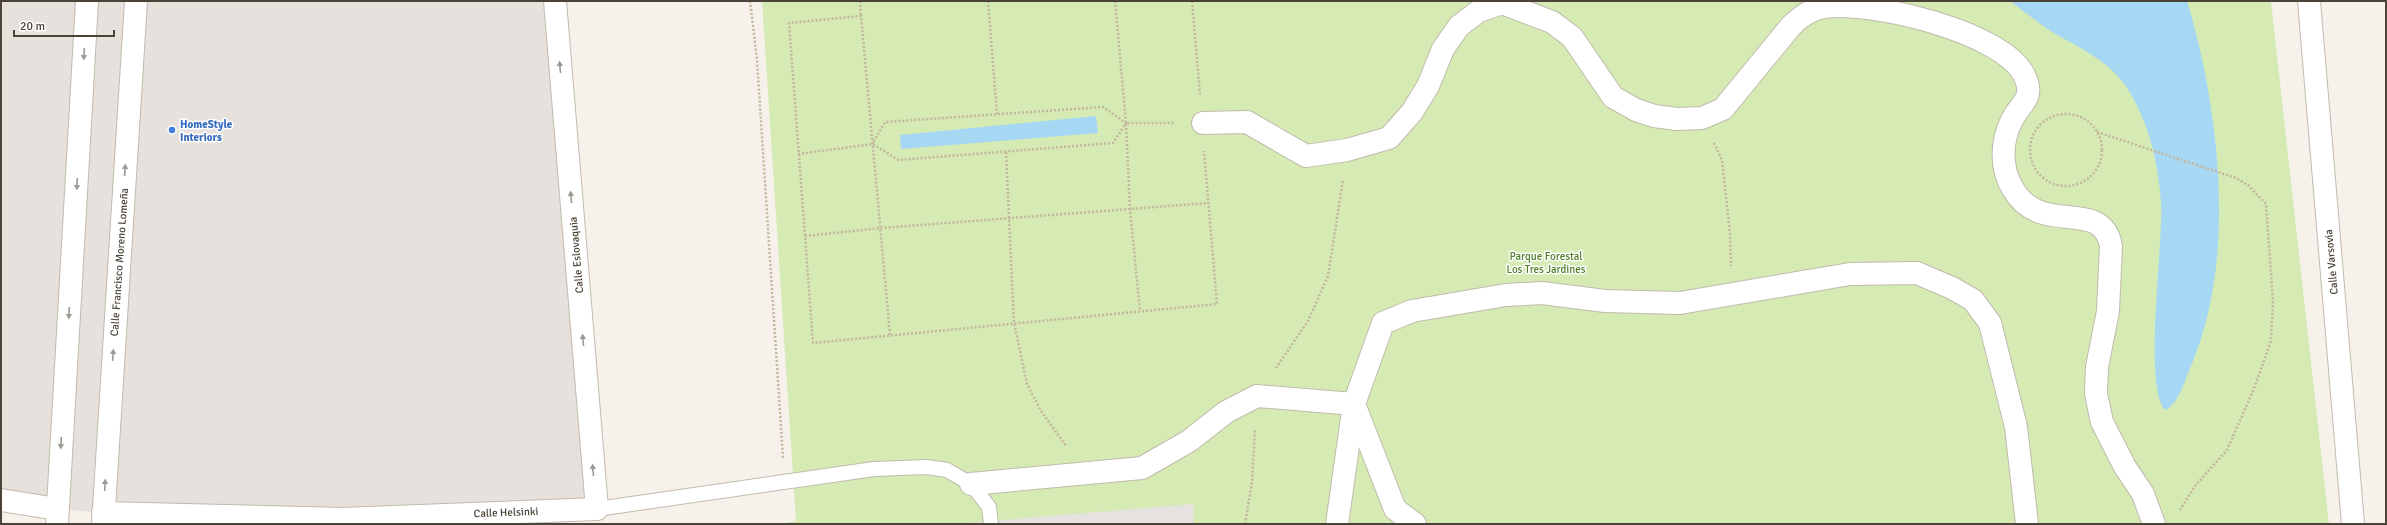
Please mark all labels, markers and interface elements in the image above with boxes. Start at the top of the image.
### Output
scale bar [14,12,114,38]
text: 20 m [20,19,45,34]
one-way arrow [81,48,88,60]
one-way arrow [557,61,564,73]
place label: HomeStyle Interiors [180,118,233,144]
marker: HomeStyle Interiors [167,125,177,135]
one-way arrow [122,163,128,176]
one-way arrow [73,178,80,190]
street label: Calle Francisco Moreno Lomeña [108,187,131,337]
one-way arrow [568,191,574,203]
street label: Calle Eslovaquia [567,216,586,294]
street label: Calle Varsovia [2322,228,2341,295]
park label: Parque Forestal Los Tres Jardines [1506,250,1586,276]
one-way arrow [66,307,72,320]
one-way arrow [579,334,586,346]
one-way arrow [110,349,117,361]
one-way arrow [58,437,65,449]
one-way arrow [590,464,597,476]
one-way arrow [102,478,108,491]
street label: Calle Helsinki [473,505,539,520]

